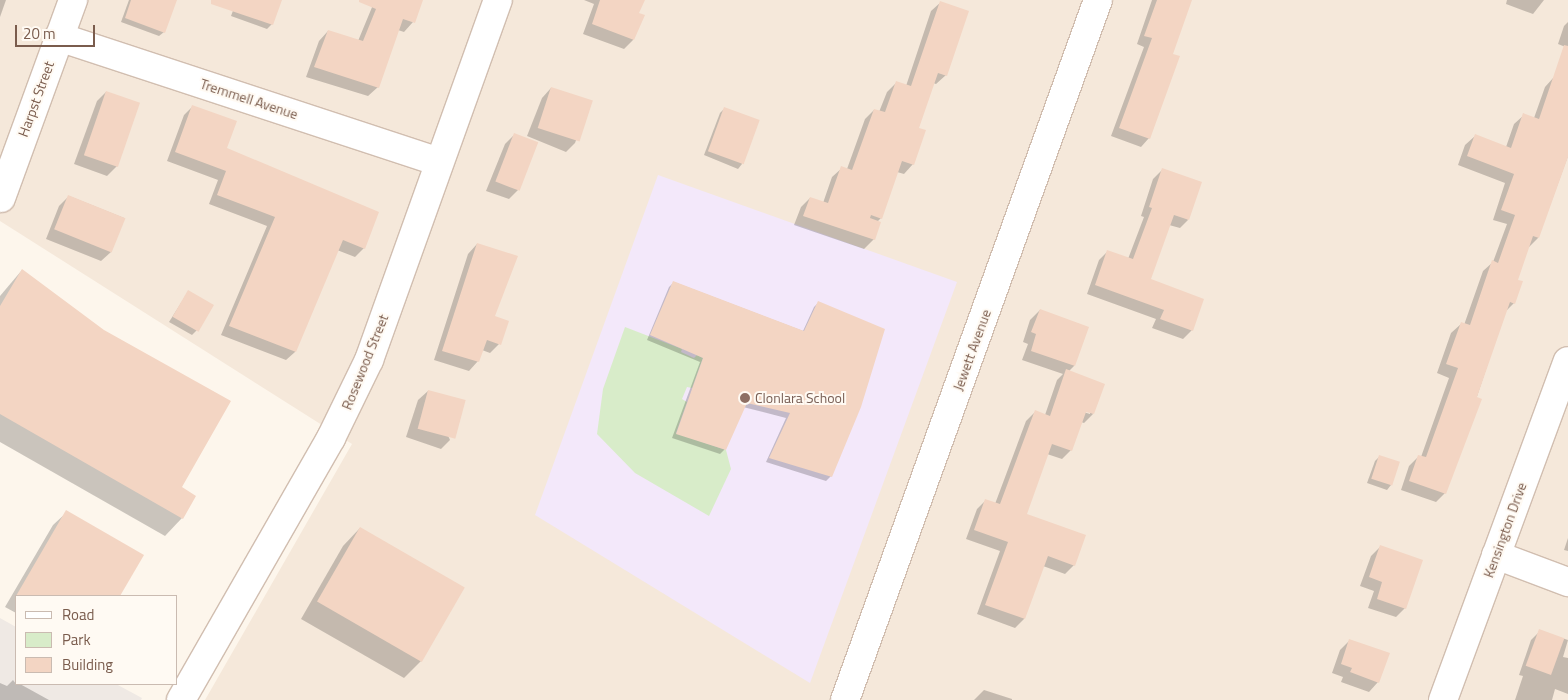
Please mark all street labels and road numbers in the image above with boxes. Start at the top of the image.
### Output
street label: Harpst Street [15,59,57,139]
street label: Tremmell Avenue [198,75,300,123]
street label: Jewett Avenue [950,307,994,393]
street label: Rosewood Street [338,312,392,412]
street label: Kensington Drive [1480,480,1530,580]

